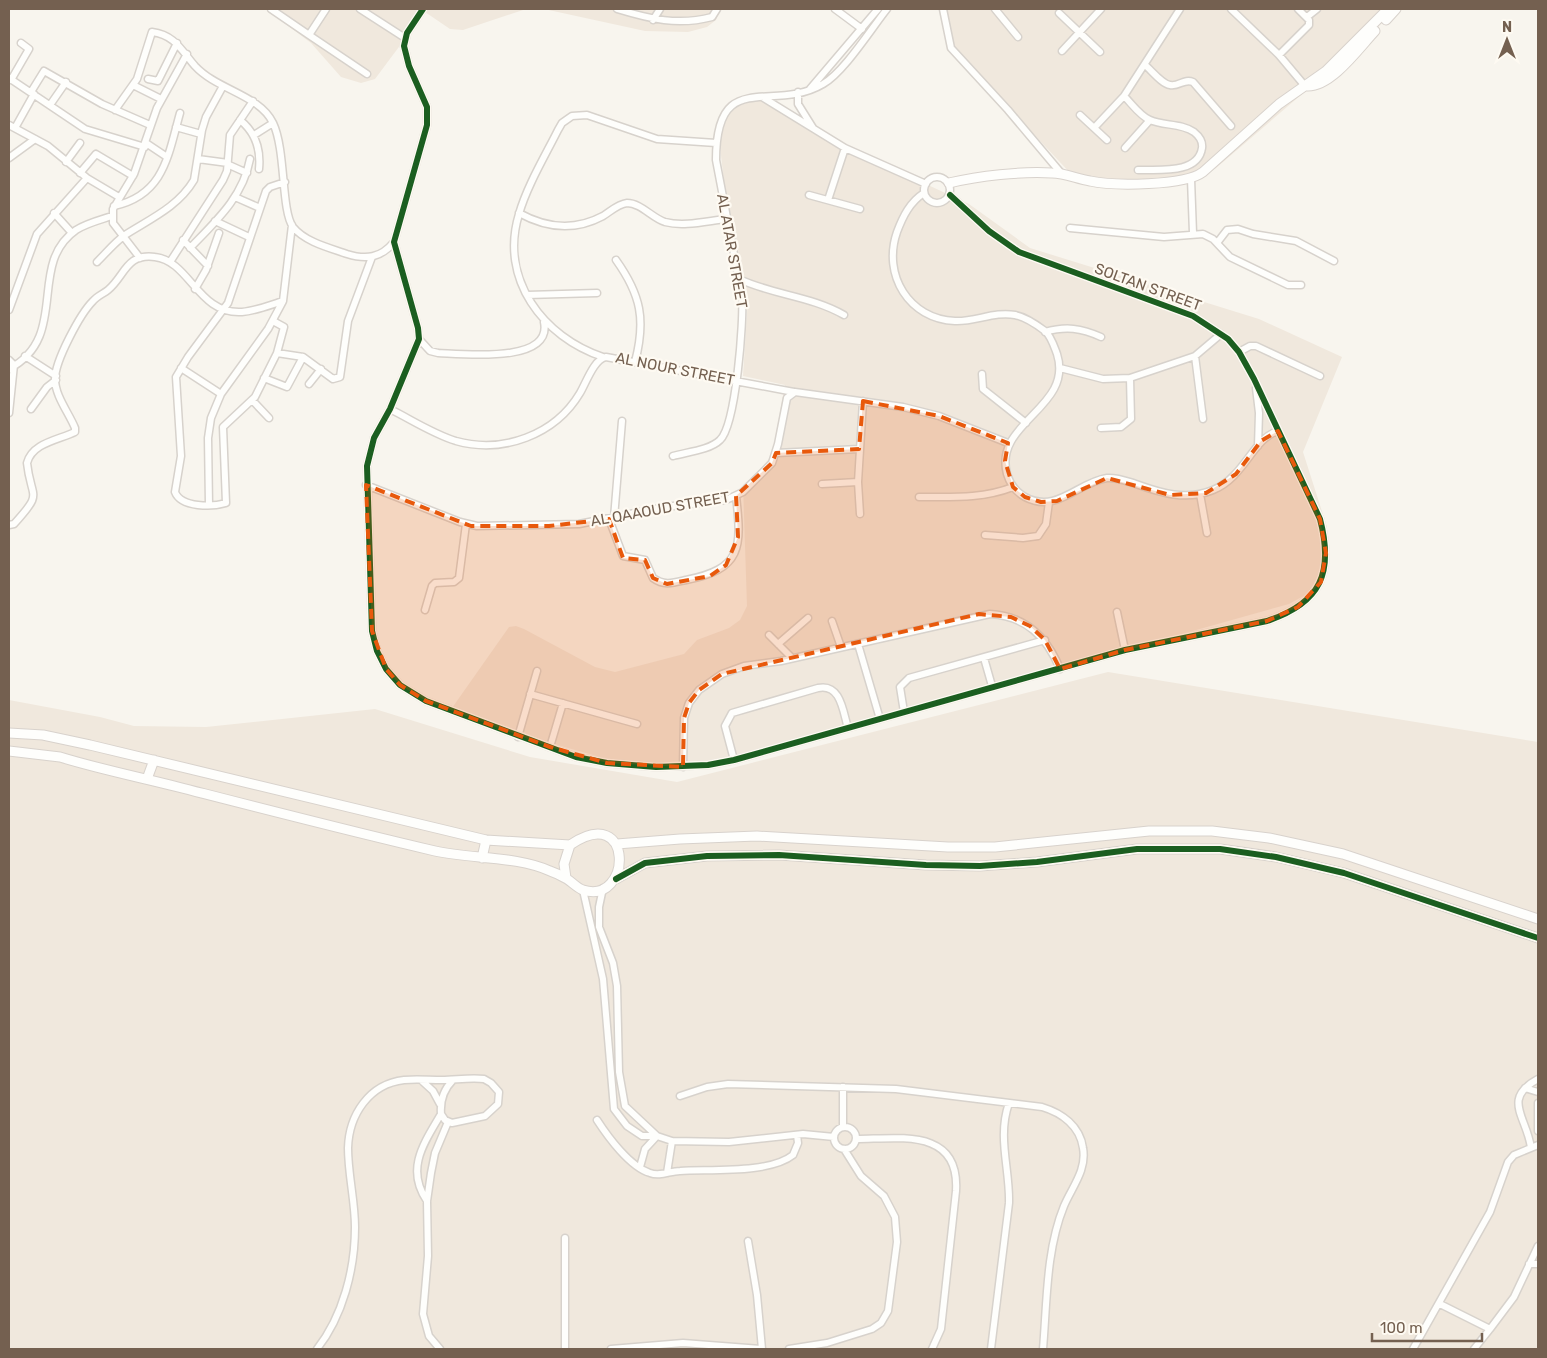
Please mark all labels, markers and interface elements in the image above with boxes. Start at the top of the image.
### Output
north arrow [1482,15,1532,65]
text: N [1502,19,1512,36]
street label: AL ATAR STREET [713,192,751,310]
street label: SOLTAN STREET [1092,259,1204,315]
street label: AL NOUR STREET [614,349,736,389]
street label: AL QAAOUD STREET [589,488,731,530]
scale bar [1372,1310,1482,1342]
text: 100 m [1380,1319,1422,1337]

